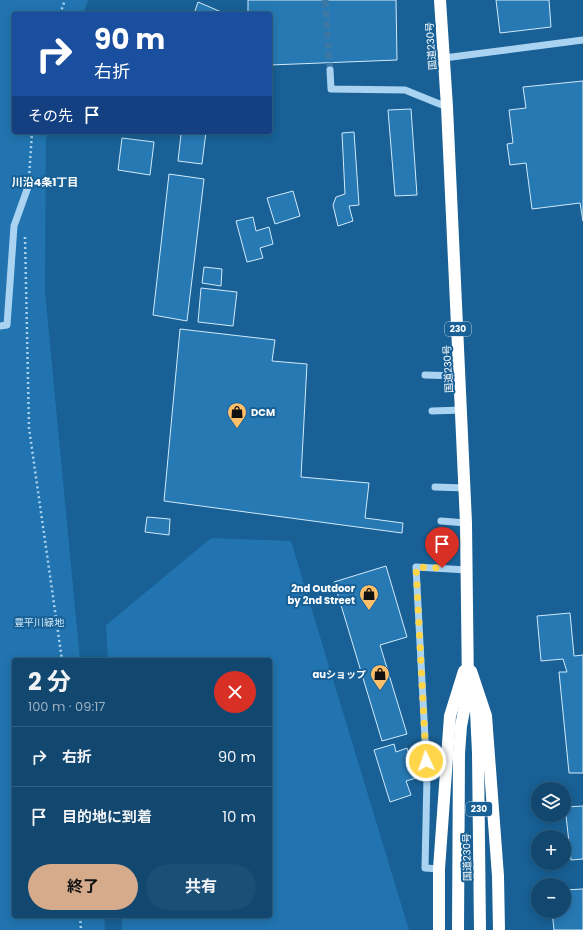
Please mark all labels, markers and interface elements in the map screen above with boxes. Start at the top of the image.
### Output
text: 90 m [94,20,165,59]
street label: 国道230号 [422,22,440,70]
icon: right [28,28,80,80]
text: 右折 [94,59,130,84]
icon: arrive [81,104,103,126]
text: その先 [28,105,73,126]
district label: 川沿4条1丁目 [12,174,78,190]
road number: 230 [445,322,471,336]
street label: 国道230号 [439,345,457,393]
shop icon: DCM [226,401,248,429]
place label: DCM [251,405,275,420]
pin [425,527,459,568]
icon: arrive [431,533,453,555]
place label: 2nd Outdoor by 2nd Street [288,581,356,608]
shop icon: 2nd Outdoor by 2nd Street [358,583,380,611]
park label: 豊平川緑地 [14,615,65,630]
shop icon: auショップ [369,663,391,691]
text: 2 分 [28,665,71,698]
place label: auショップ [312,667,366,682]
button: close [214,671,256,713]
text: 100 m · 09:17 [28,697,105,716]
position arrow [405,740,447,782]
icon: right [28,746,50,768]
text: 右折 [62,746,92,767]
text: 90 m [218,746,256,767]
map controls [531,782,571,918]
button: layers [531,782,571,822]
road number: 230 [466,802,492,816]
icon: arrive [28,806,50,828]
text: 目的地に到着 [62,806,152,827]
text: 10 m [222,806,256,827]
button: + [531,830,571,870]
street label: 国道230号 [459,833,475,881]
button: 終了 [28,864,138,910]
button: 共有 [146,864,256,910]
button: − [531,878,571,918]

